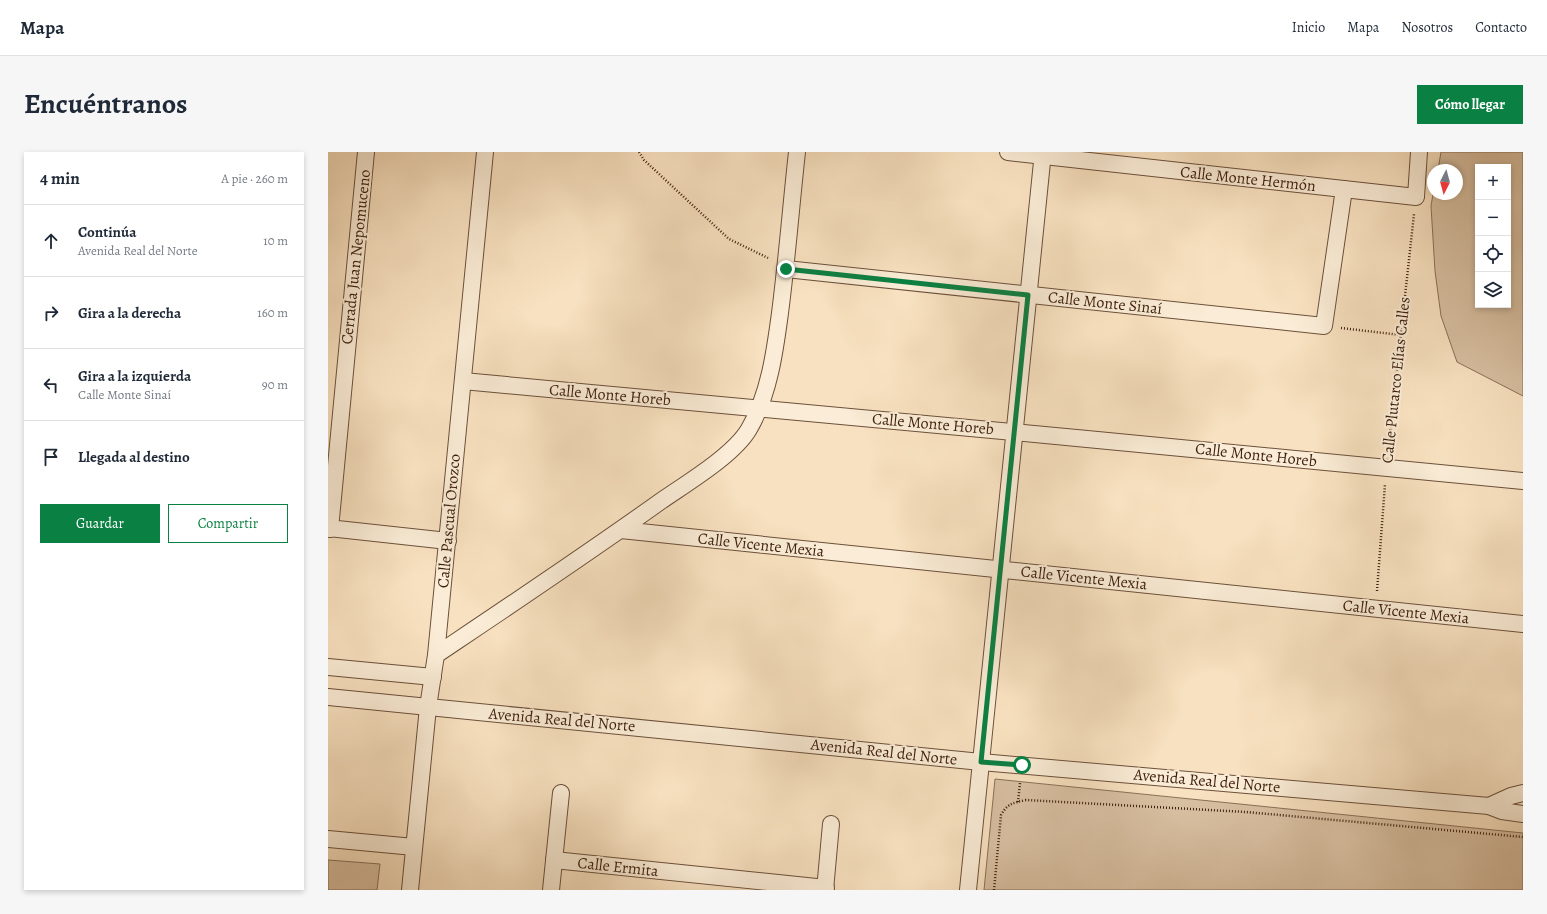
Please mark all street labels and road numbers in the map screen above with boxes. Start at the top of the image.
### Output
street label: Calle Monte Hermón [1179,161,1317,197]
street label: Cerrada Juan Nepomuceno [336,168,376,345]
street label: Calle Monte Sinaí [1047,286,1163,320]
street label: Calle Plutarco Elías Calles [1376,296,1416,464]
street label: Calle Monte Horeb [548,379,672,411]
street label: Calle Monte Horeb [871,408,995,440]
street label: Calle Monte Horeb [1194,438,1318,472]
street label: Calle Pascual Orozco [432,453,466,589]
street label: Calle Vicente Mexia [697,527,826,563]
street label: Calle Vicente Mexia [1020,560,1149,596]
street label: Calle Vicente Mexia [1342,594,1471,630]
street label: Avenida Real del Norte [487,703,636,737]
street label: Avenida Real del Norte [809,733,958,771]
street label: Avenida Real del Norte [1132,764,1281,798]
street label: Calle Ermita [576,852,660,882]

